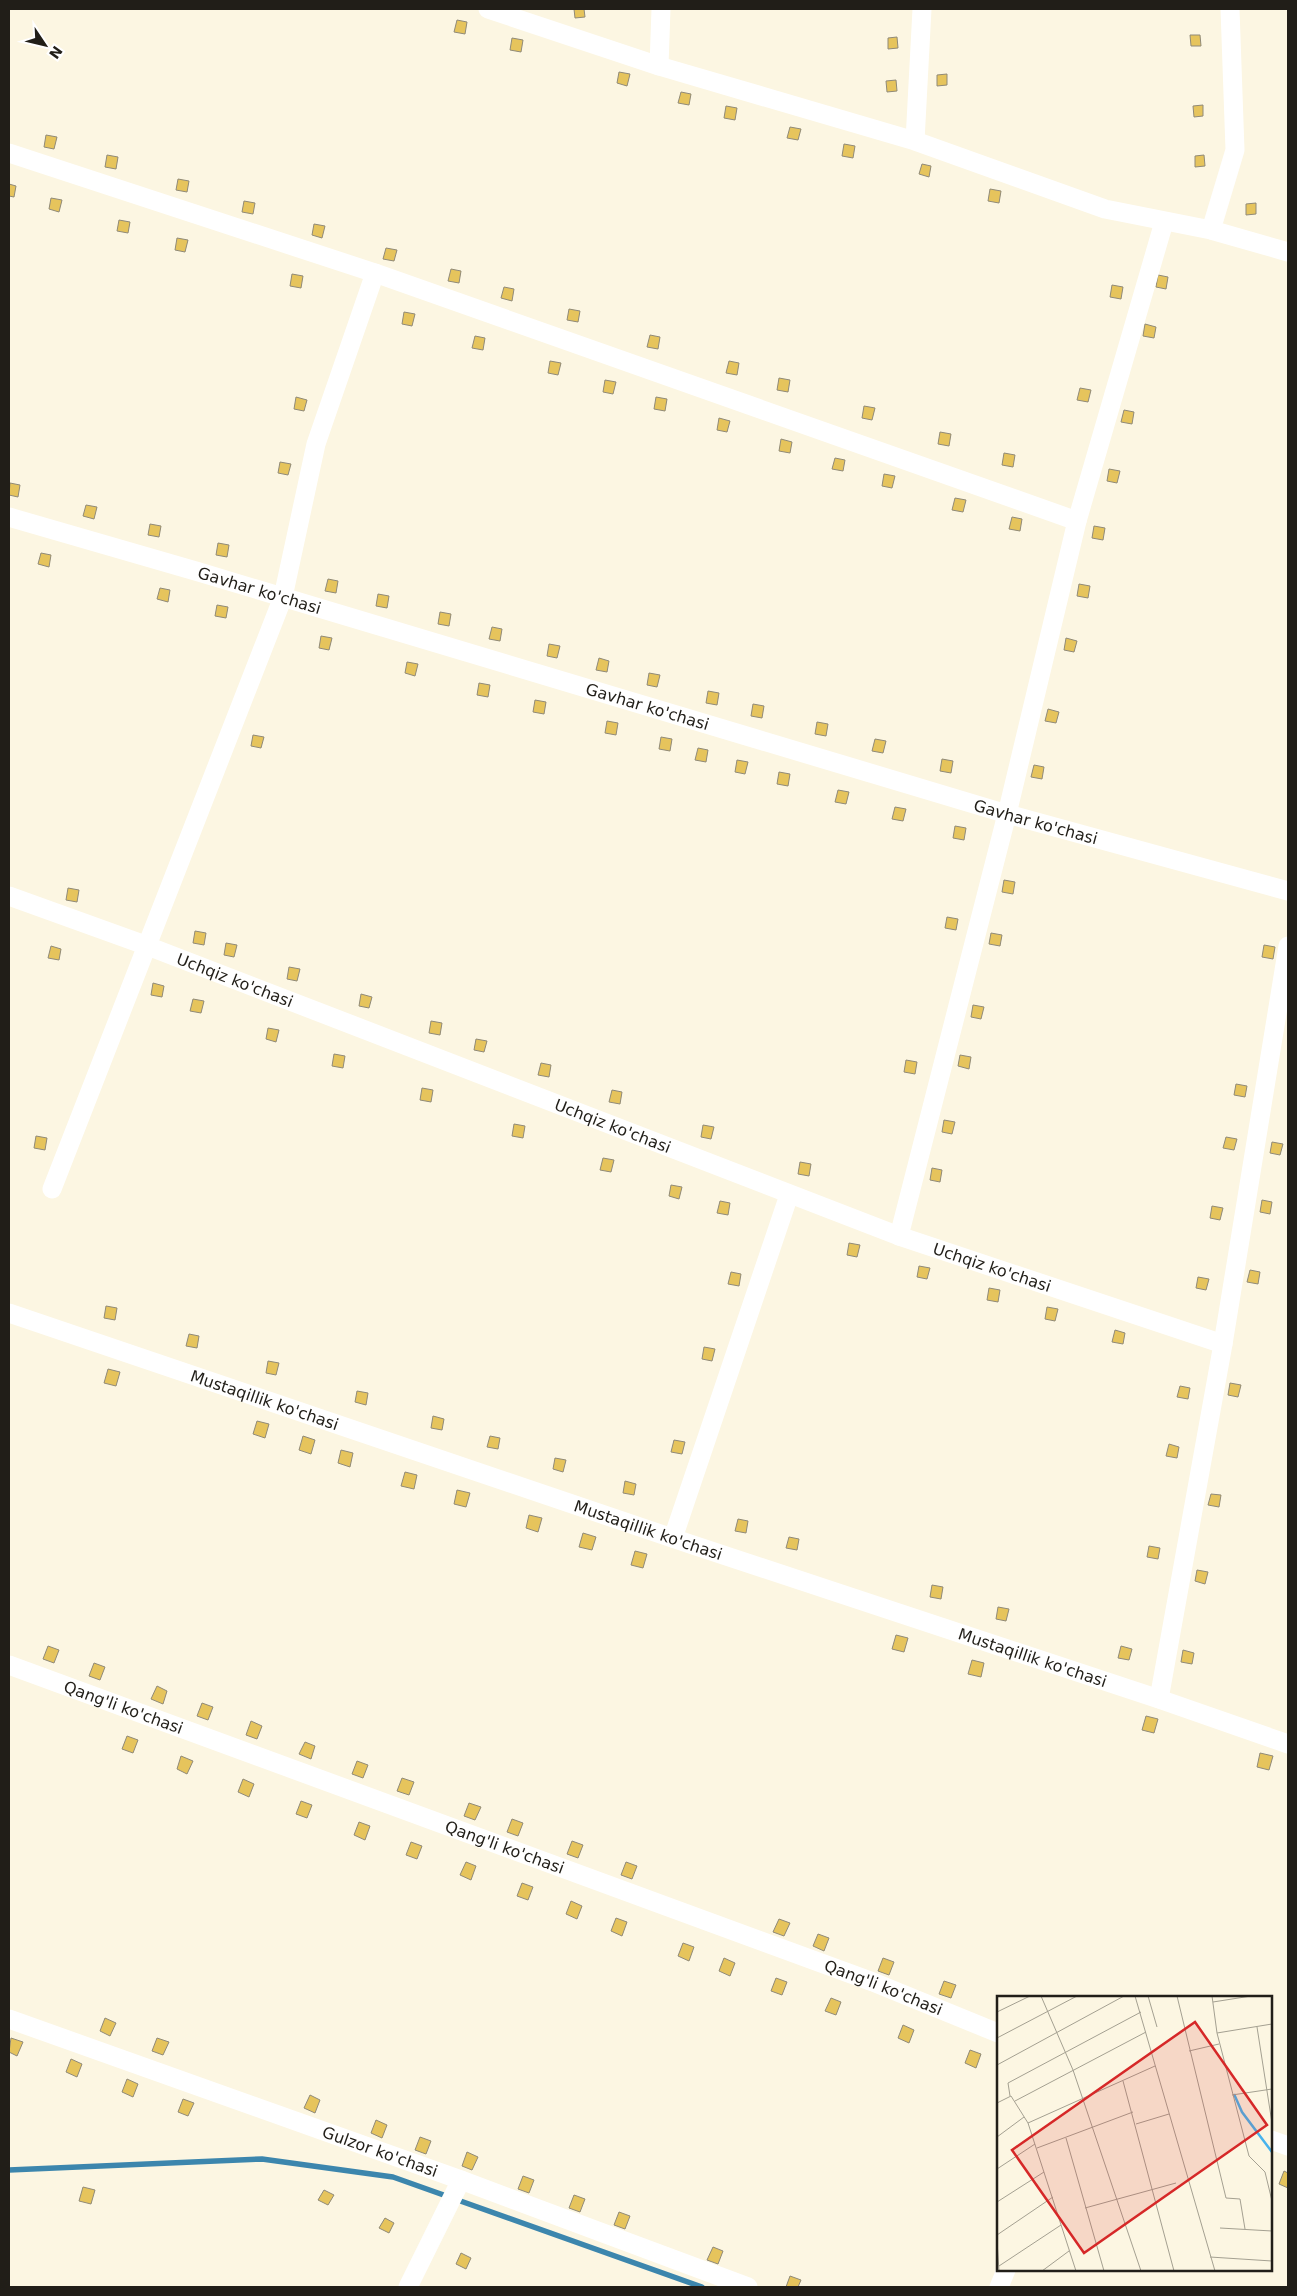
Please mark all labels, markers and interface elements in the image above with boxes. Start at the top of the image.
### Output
north arrow [20,20,70,70]
text: N [46,43,66,62]
street label: Gavhar ko'chasi [196,563,323,618]
street label: Gavhar ko'chasi [584,679,711,734]
street label: Gavhar ko'chasi [972,795,1100,848]
street label: Uchqiz ko'chasi [174,949,296,1011]
street label: Uchqiz ko'chasi [552,1095,674,1157]
street label: Uchqiz ko'chasi [931,1239,1054,1296]
street label: Mustaqillik ko'chasi [188,1366,341,1434]
street label: Mustaqillik ko'chasi [572,1496,725,1564]
street label: Mustaqillik ko'chasi [956,1624,1109,1691]
street label: Qang'li ko'chasi [61,1676,186,1738]
street label: Qang'li ko'chasi [442,1816,567,1877]
street label: Qang'li ko'chasi [822,1955,946,2019]
inset map [997,1996,1272,2271]
street label: Gulzor ko'chasi [320,2122,440,2181]

